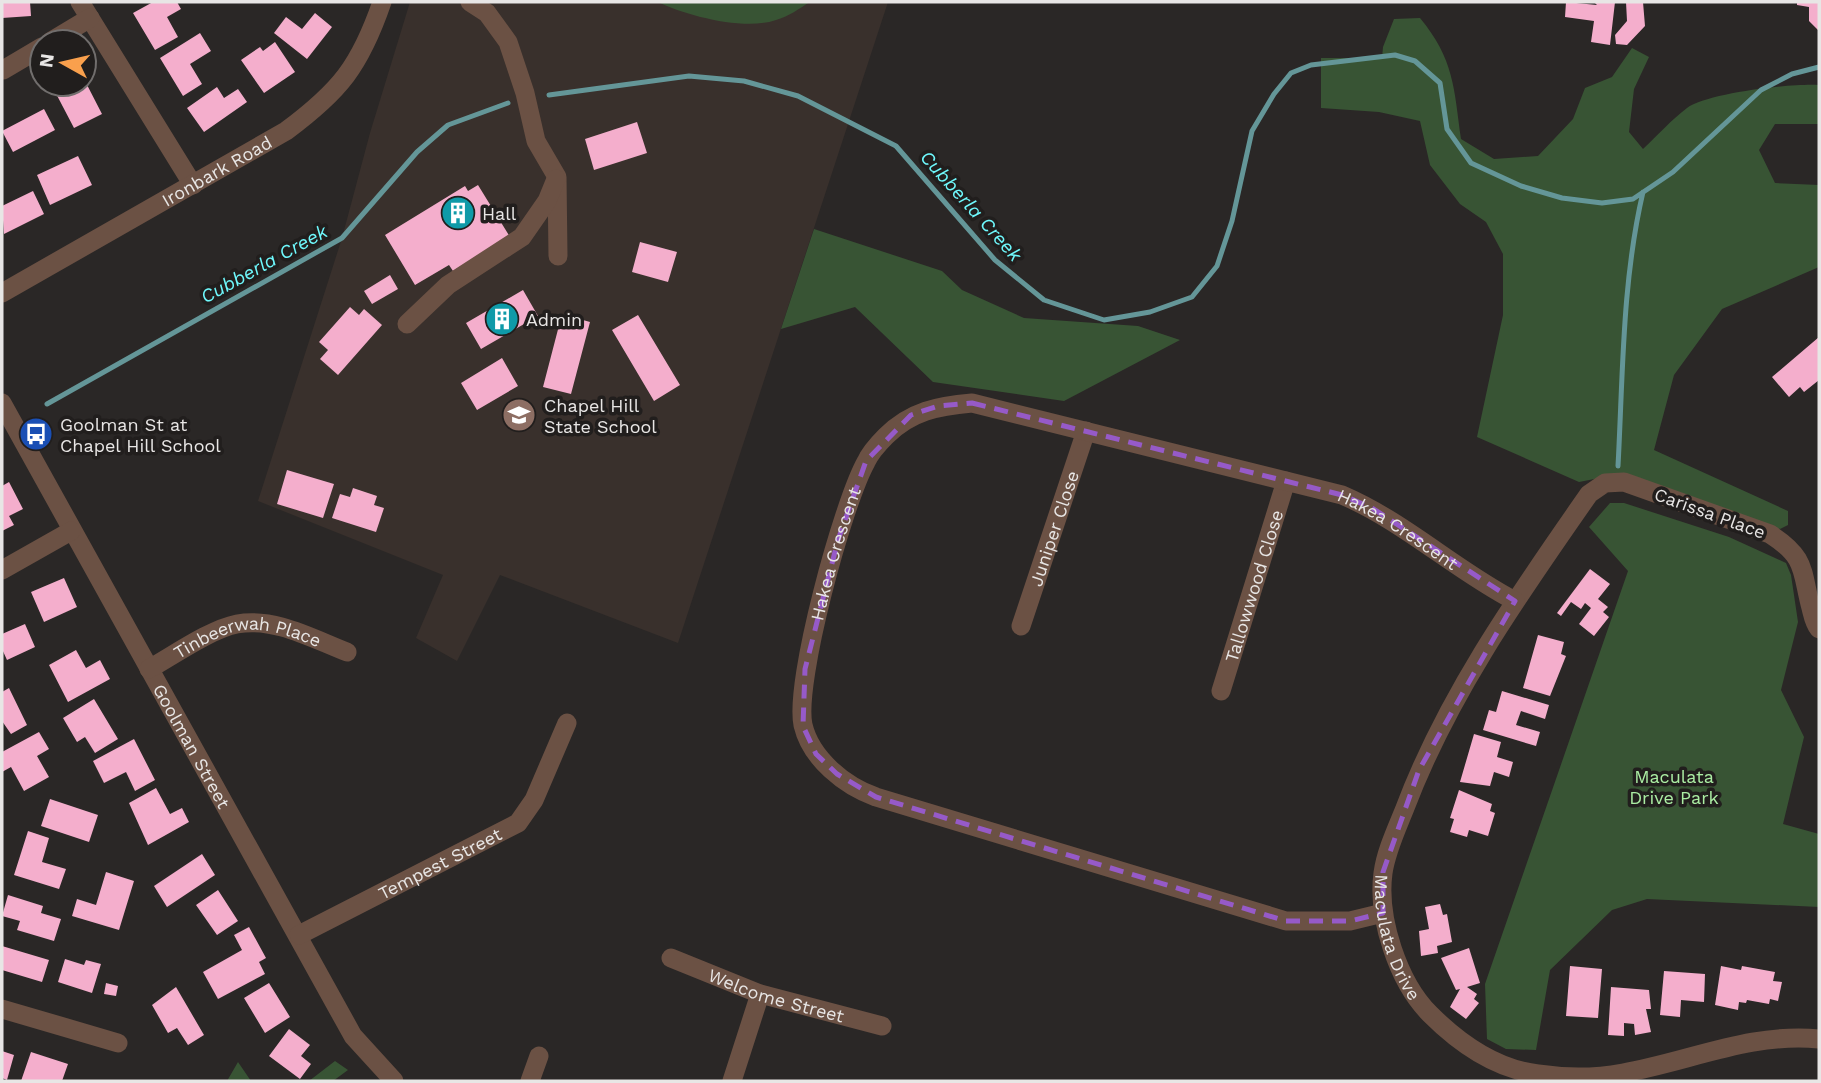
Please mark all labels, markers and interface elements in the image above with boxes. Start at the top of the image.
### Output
north arrow [28,28,98,98]
text: N [34,52,59,69]
street label: Ironbark Road [158,131,275,210]
water label: Cubberla Creek [915,146,1027,267]
building icon: Hall [439,194,477,232]
place label: Hall [482,203,517,224]
water label: Cubberla Creek [197,219,332,308]
building icon: Admin [483,300,521,338]
place label: Admin [526,309,582,330]
place label: Chapel Hill State School [544,395,657,437]
school or university icon: Chapel Hill State School [500,396,538,434]
place label: Goolman St at Chapel Hill School [60,414,221,456]
bus stop icon: Goolman St at Chapel Hill School [17,415,55,453]
street label: Juniper Close [1025,468,1083,589]
street label: Hakea Crescent [806,483,865,623]
street label: Carissa Place [1652,483,1768,543]
street label: Hakea Crescent [1335,484,1463,574]
street label: Tallowwood Close [1220,507,1287,665]
street label: Tinbeerwah Place [169,612,325,663]
street label: Goolman Street [149,680,235,812]
park label: Maculata Drive Park [1629,766,1719,808]
street label: Tempest Street [375,823,505,903]
street label: Maculata Drive [1371,874,1425,1004]
street label: Welcome Street [705,964,847,1026]

